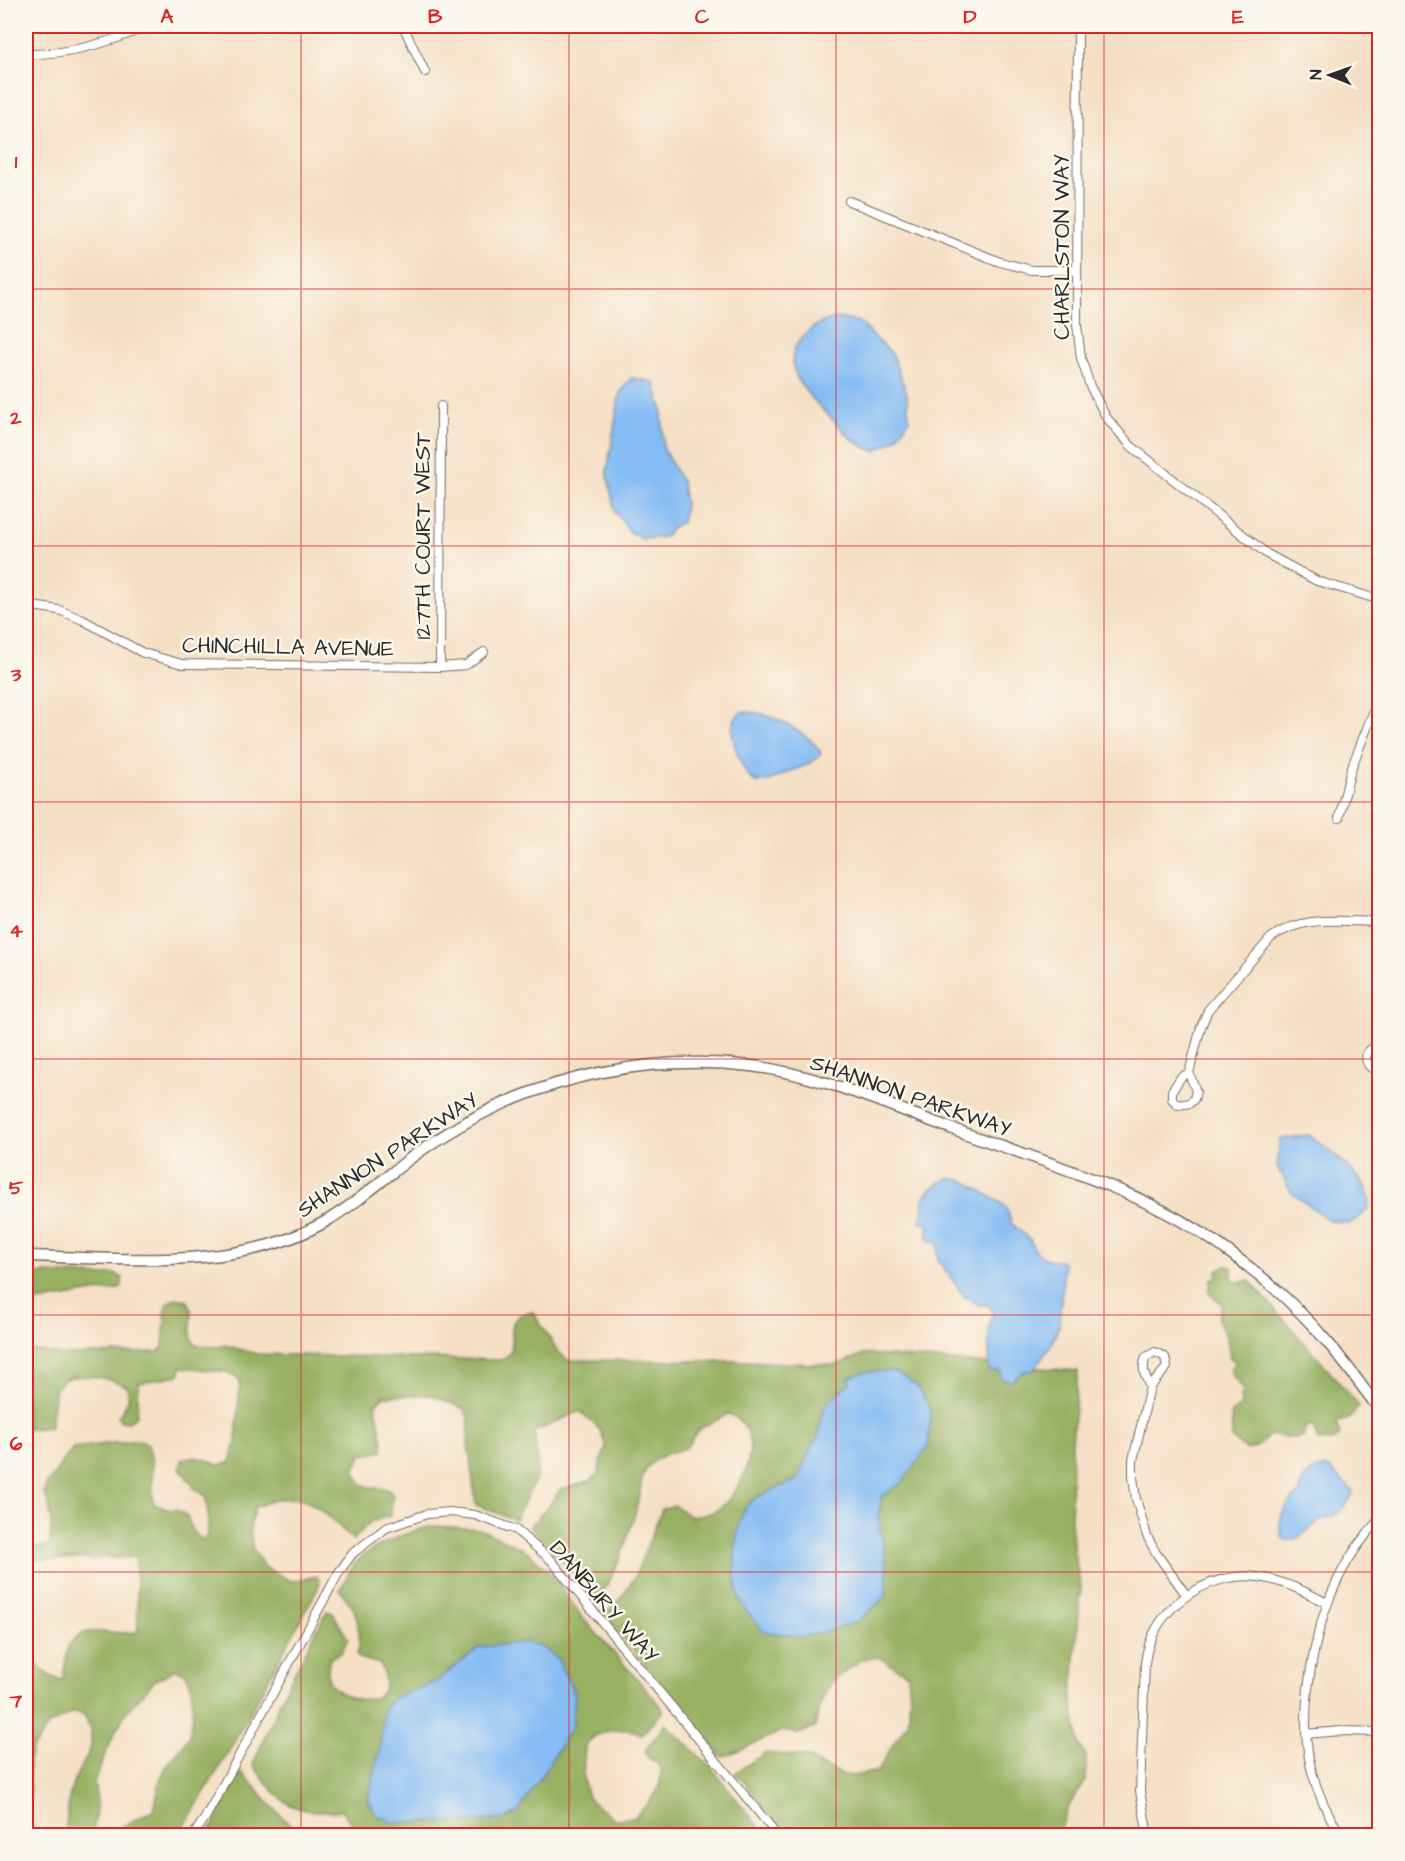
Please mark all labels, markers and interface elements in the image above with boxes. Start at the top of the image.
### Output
text: A [161,3,174,31]
text: B [428,3,443,31]
text: C [695,3,710,31]
text: D [964,3,977,31]
text: E [1232,3,1244,31]
north arrow [1300,45,1360,105]
text: N [1305,70,1327,80]
text: 1 [15,148,18,176]
street label: CHARLSTON WAY [1047,154,1078,340]
text: 2 [9,404,22,432]
street label: 127TH COURT WEST [408,432,439,640]
street label: CHINCHILLA AVENUE [182,630,394,665]
text: 3 [10,661,22,689]
text: 4 [9,917,23,945]
street label: SHANNON PARKWAY [806,1048,1015,1145]
street label: SHANNON PARKWAY [291,1085,485,1225]
text: 5 [9,1174,24,1202]
text: 6 [10,1430,23,1458]
street label: DANBURY WAY [542,1534,666,1670]
text: 7 [9,1687,23,1715]

